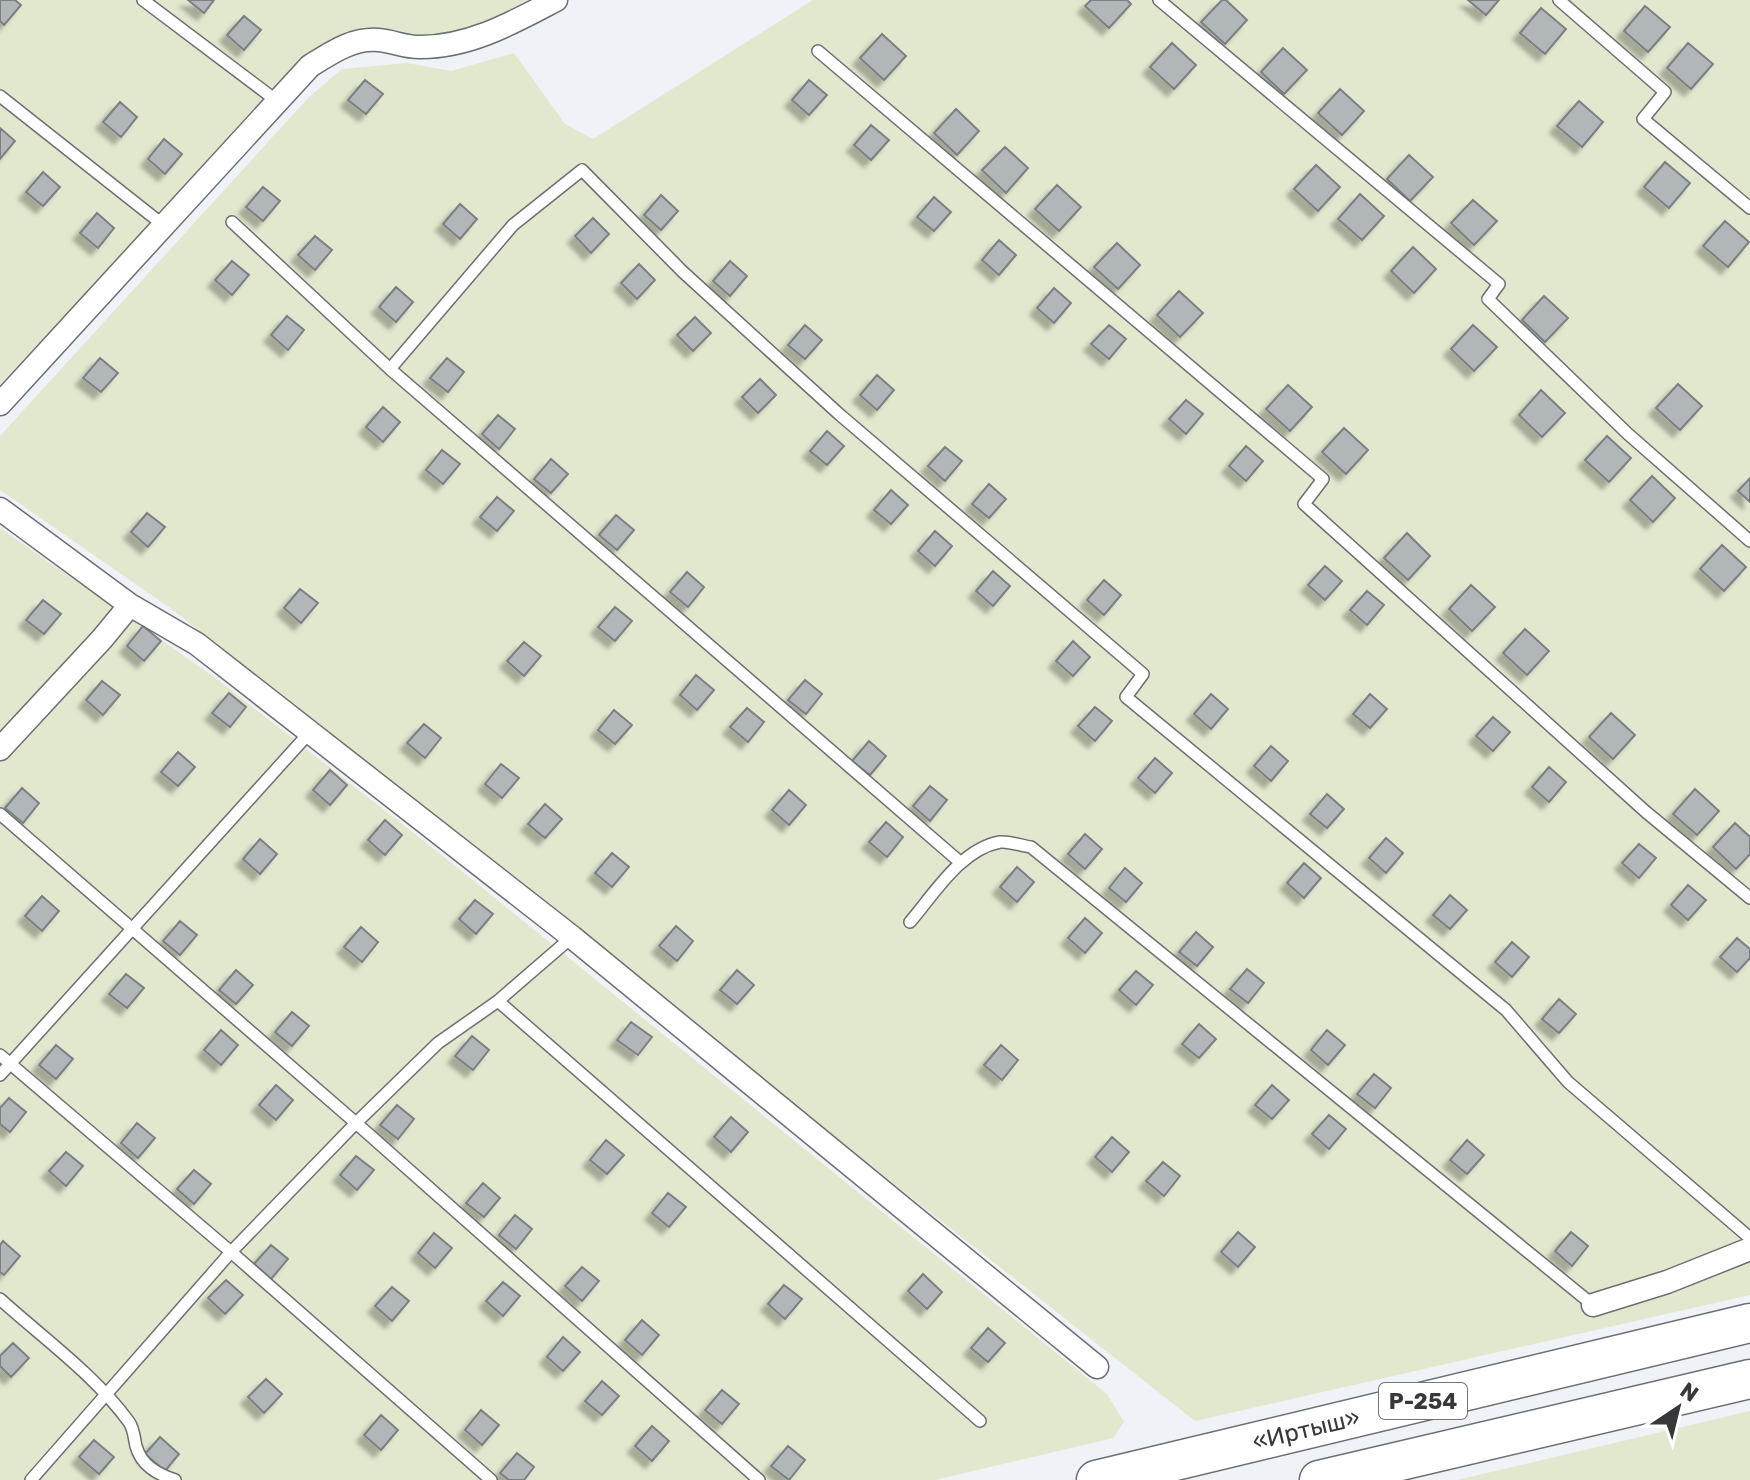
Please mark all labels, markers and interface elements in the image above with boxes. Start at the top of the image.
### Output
north arrow [1638,1368,1718,1448]
text: N [1675,1376,1703,1408]
road number: Р-254 [1379,1383,1467,1419]
street label: «Иртыш» [1250,1403,1363,1456]

